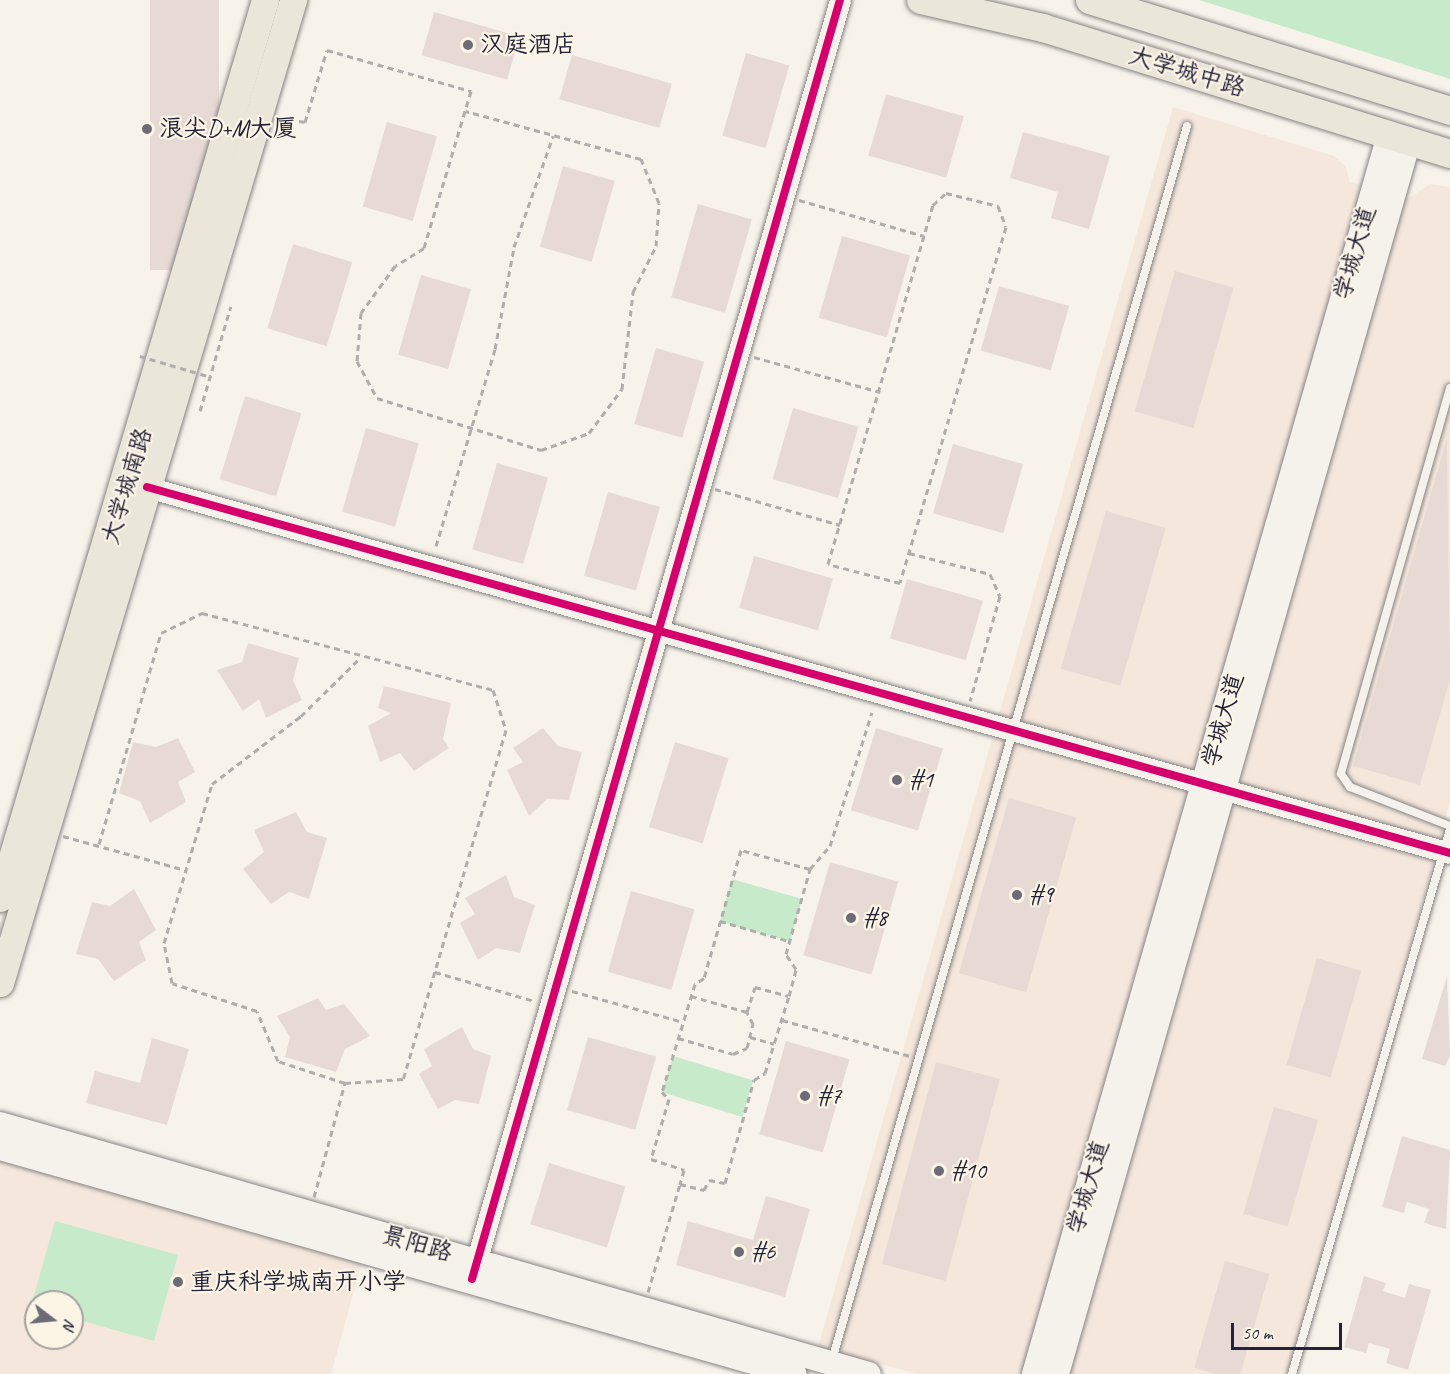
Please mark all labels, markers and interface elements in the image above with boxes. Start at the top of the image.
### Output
place label: 汉庭酒店 [480,31,576,59]
marker: 汉庭酒店 [461,38,475,52]
street label: 大学城中路 [1125,41,1249,103]
place label: 浪尖D+M大厦 [159,115,297,143]
marker: 浪尖D+M大厦 [140,122,154,136]
street label: 学城大道 [1328,203,1382,303]
street label: 大学城南路 [96,424,158,548]
street label: 学城大道 [1196,670,1250,770]
place label: #1 [909,766,933,794]
marker: #1 [890,773,904,787]
place label: #9 [1029,881,1053,909]
marker: #9 [1010,888,1024,902]
place label: #8 [863,904,887,932]
marker: #8 [844,911,858,925]
place label: #7 [817,1082,841,1110]
marker: #7 [798,1089,812,1103]
street label: 学城大道 [1061,1137,1115,1237]
place label: #10 [951,1157,986,1185]
marker: #10 [932,1164,946,1178]
street label: 景阳路 [378,1220,456,1268]
place label: #6 [751,1238,775,1266]
marker: #6 [732,1245,746,1259]
place label: 重庆科学城南开小学 [190,1268,406,1296]
marker: 重庆科学城南开小学 [171,1275,185,1289]
north arrow [24,1290,84,1350]
scale bar [1234,1311,1345,1349]
text: N [58,1317,80,1332]
text: 50 m [1242,1322,1273,1344]

